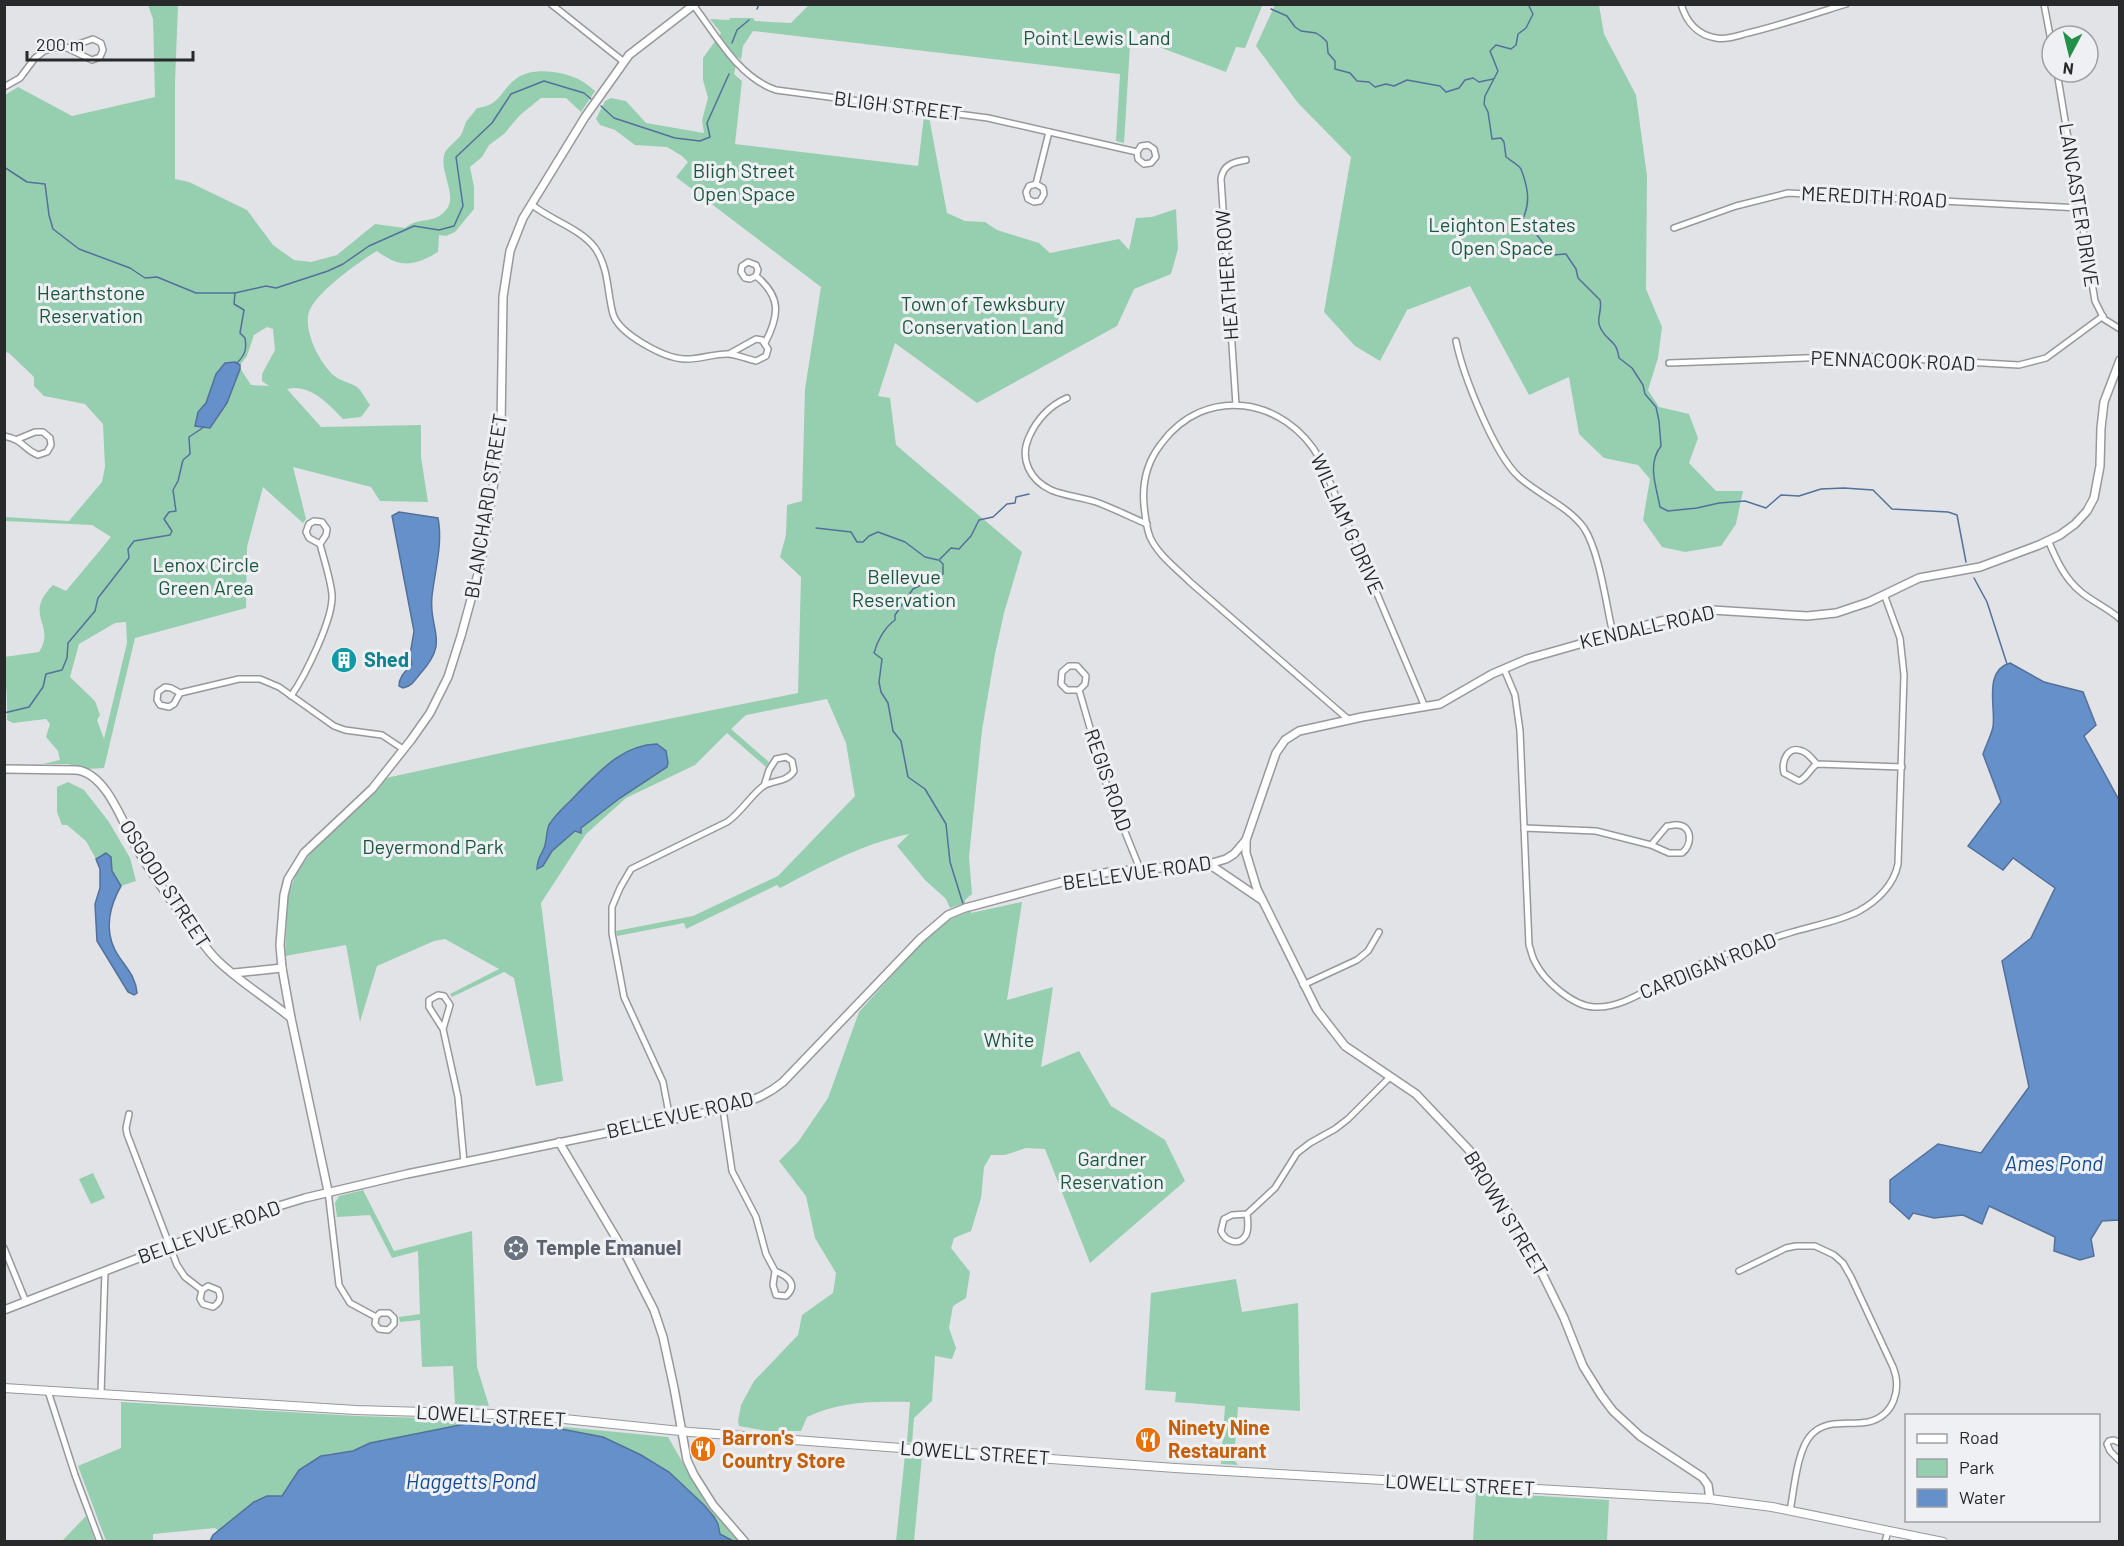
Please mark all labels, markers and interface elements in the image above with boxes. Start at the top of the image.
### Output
scale bar [27,24,194,62]
north arrow [2040,24,2100,84]
park label: Point Lewis Land [1023,25,1171,49]
text: 200 m [36,33,84,55]
text: N [2062,59,2075,79]
street label: BLIGH STREET [833,85,964,125]
street label: LANCASTER DRIVE [2055,121,2105,289]
park label: Bligh Street Open Space [693,158,795,205]
street label: MEREDITH ROAD [1801,180,1948,212]
street label: HEATHER ROW [1209,208,1243,341]
park label: Leighton Estates Open Space [1428,212,1576,259]
park label: Hearthstone Reservation [37,280,145,327]
park label: Town of Tewksbury Conservation Land [901,291,1065,338]
street label: PENNACOOK ROAD [1810,345,1976,375]
street label: BLANCHARD STREET [459,412,511,600]
street label: WILLIAM G DRIVE [1306,450,1390,597]
park label: Lenox Circle Green Area [153,552,259,599]
park label: Bellevue Reservation [852,564,956,611]
street label: KENDALL ROAD [1577,599,1716,653]
building icon: Shed [329,645,359,675]
place label: Shed [364,647,409,671]
street label: REGIS ROAD [1080,725,1138,834]
street label: OSGOOD STREET [115,815,216,952]
park label: Deyermond Park [362,834,504,858]
street label: BELLEVUE ROAD [1061,850,1213,894]
street label: CARDIGAN ROAD [1636,927,1779,1003]
park label: White [983,1027,1035,1051]
street label: BELLEVUE ROAD [604,1085,755,1143]
park label: Gardner Reservation [1060,1146,1164,1193]
street label: BROWN STREET [1460,1146,1554,1281]
water label: Ames Pond [2005,1150,2103,1175]
street label: BELLEVUE ROAD [134,1194,283,1268]
synagogue icon: Temple Emanuel [501,1233,531,1263]
place label: Temple Emanuel [536,1235,681,1259]
street label: LOWELL STREET [415,1399,567,1431]
legend [1905,1414,2100,1522]
place label: Ninety Nine Restaurant [1168,1415,1270,1462]
place label: Barron's Country Store [722,1425,846,1472]
restaurant icon: Ninety Nine Restaurant [1133,1425,1163,1455]
text: Road [1959,1426,1999,1448]
restaurant icon: Barron's Country Store [688,1434,718,1464]
street label: LOWELL STREET [899,1435,1051,1469]
text: Park [1959,1456,1994,1478]
water label: Haggetts Pond [406,1468,536,1493]
street label: LOWELL STREET [1384,1468,1536,1500]
text: Water [1959,1486,2006,1508]

